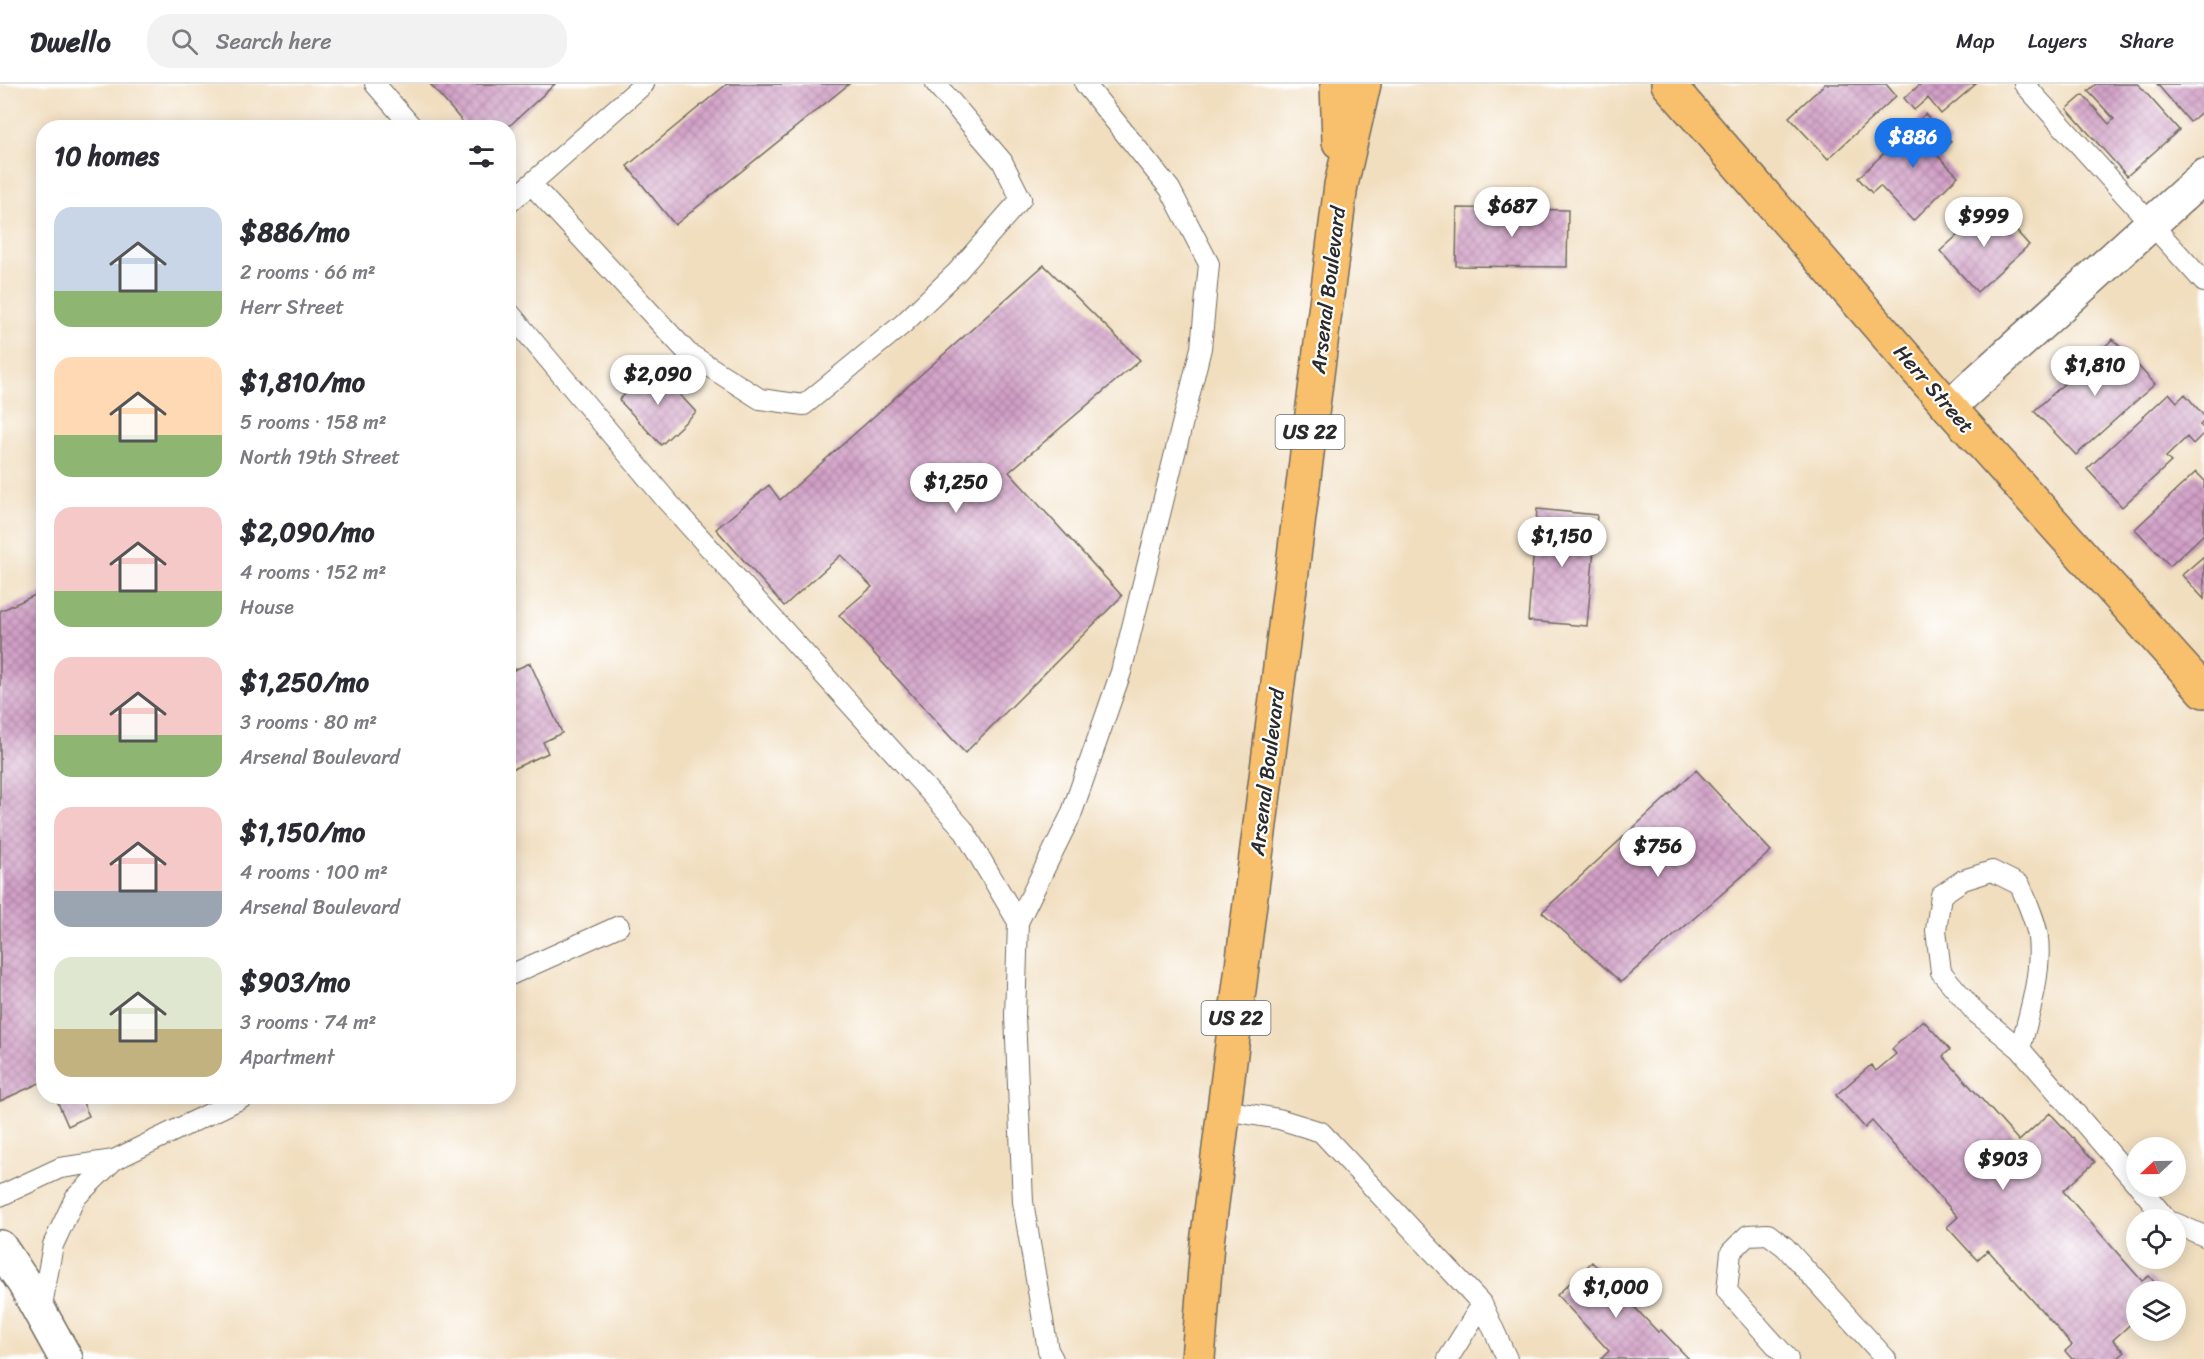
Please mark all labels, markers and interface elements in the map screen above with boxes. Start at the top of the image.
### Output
search box [147,14,567,68]
text: Dwello [30,17,111,66]
text: Search here [216,22,332,61]
text: Map [1956,22,1995,60]
text: Layers [2028,22,2087,60]
text: Share [2120,22,2174,60]
icon: search [168,25,201,58]
pin: $886 [1877,118,1949,169]
text: $886 [1889,120,1937,155]
text: 10 homes [54,133,159,179]
icon: filters [465,140,498,173]
pin: $687 [1476,187,1548,238]
text: $687 [1488,189,1536,224]
pin: $999 [1948,197,2020,248]
text: $999 [1959,199,2009,234]
street label: Arsenal Boulevard [1299,202,1357,377]
text: $886/mo [240,209,350,255]
icon: home [102,231,174,303]
text: 2 rooms · 66 m² [240,255,376,290]
text: Herr Street [240,290,344,325]
street label: Herr Street [1884,335,1984,443]
pin: $1,810 [2046,346,2144,397]
text: $1,810 [2065,348,2125,383]
pin: $2,090 [609,355,707,406]
text: $2,090 [624,357,692,392]
text: $1,810/mo [240,359,365,405]
icon: home [102,381,174,453]
text: 5 rooms · 158 m² [240,405,387,440]
road number: US 22 [1276,415,1344,449]
text: North 19th Street [240,440,400,475]
pin: $1,250 [907,463,1005,514]
text: $1,250 [924,465,988,500]
text: $2,090/mo [240,509,374,555]
pin: $1,150 [1513,517,1611,568]
text: $1,150 [1532,519,1592,554]
icon: home [102,531,174,603]
text: 4 rooms · 152 m² [240,555,386,590]
text: House [240,590,294,625]
text: $1,250/mo [240,659,369,705]
icon: home [102,681,174,753]
street label: Arsenal Boulevard [1238,684,1296,859]
text: 3 rooms · 80 m² [240,705,377,740]
text: Arsenal Boulevard [240,740,400,775]
text: $1,150/mo [240,809,365,855]
pin: $756 [1622,827,1694,878]
text: $756 [1634,829,1682,864]
icon: home [102,831,174,903]
text: 4 rooms · 100 m² [240,855,388,890]
text: Arsenal Boulevard [240,890,400,925]
text: $903/mo [240,959,350,1005]
icon: home [102,981,174,1053]
road number: US 22 [1202,1001,1270,1035]
text: 3 rooms · 74 m² [240,1005,376,1040]
text: Apartment [240,1040,334,1075]
north arrow [2126,1137,2186,1197]
map controls [2126,1137,2186,1341]
pin: $903 [1967,1140,2039,1191]
text: $903 [1978,1142,2028,1177]
button: locate [2126,1209,2186,1269]
pin: $1,000 [1567,1268,1665,1319]
text: $1,000 [1583,1270,1649,1305]
button: layers [2126,1281,2186,1341]

